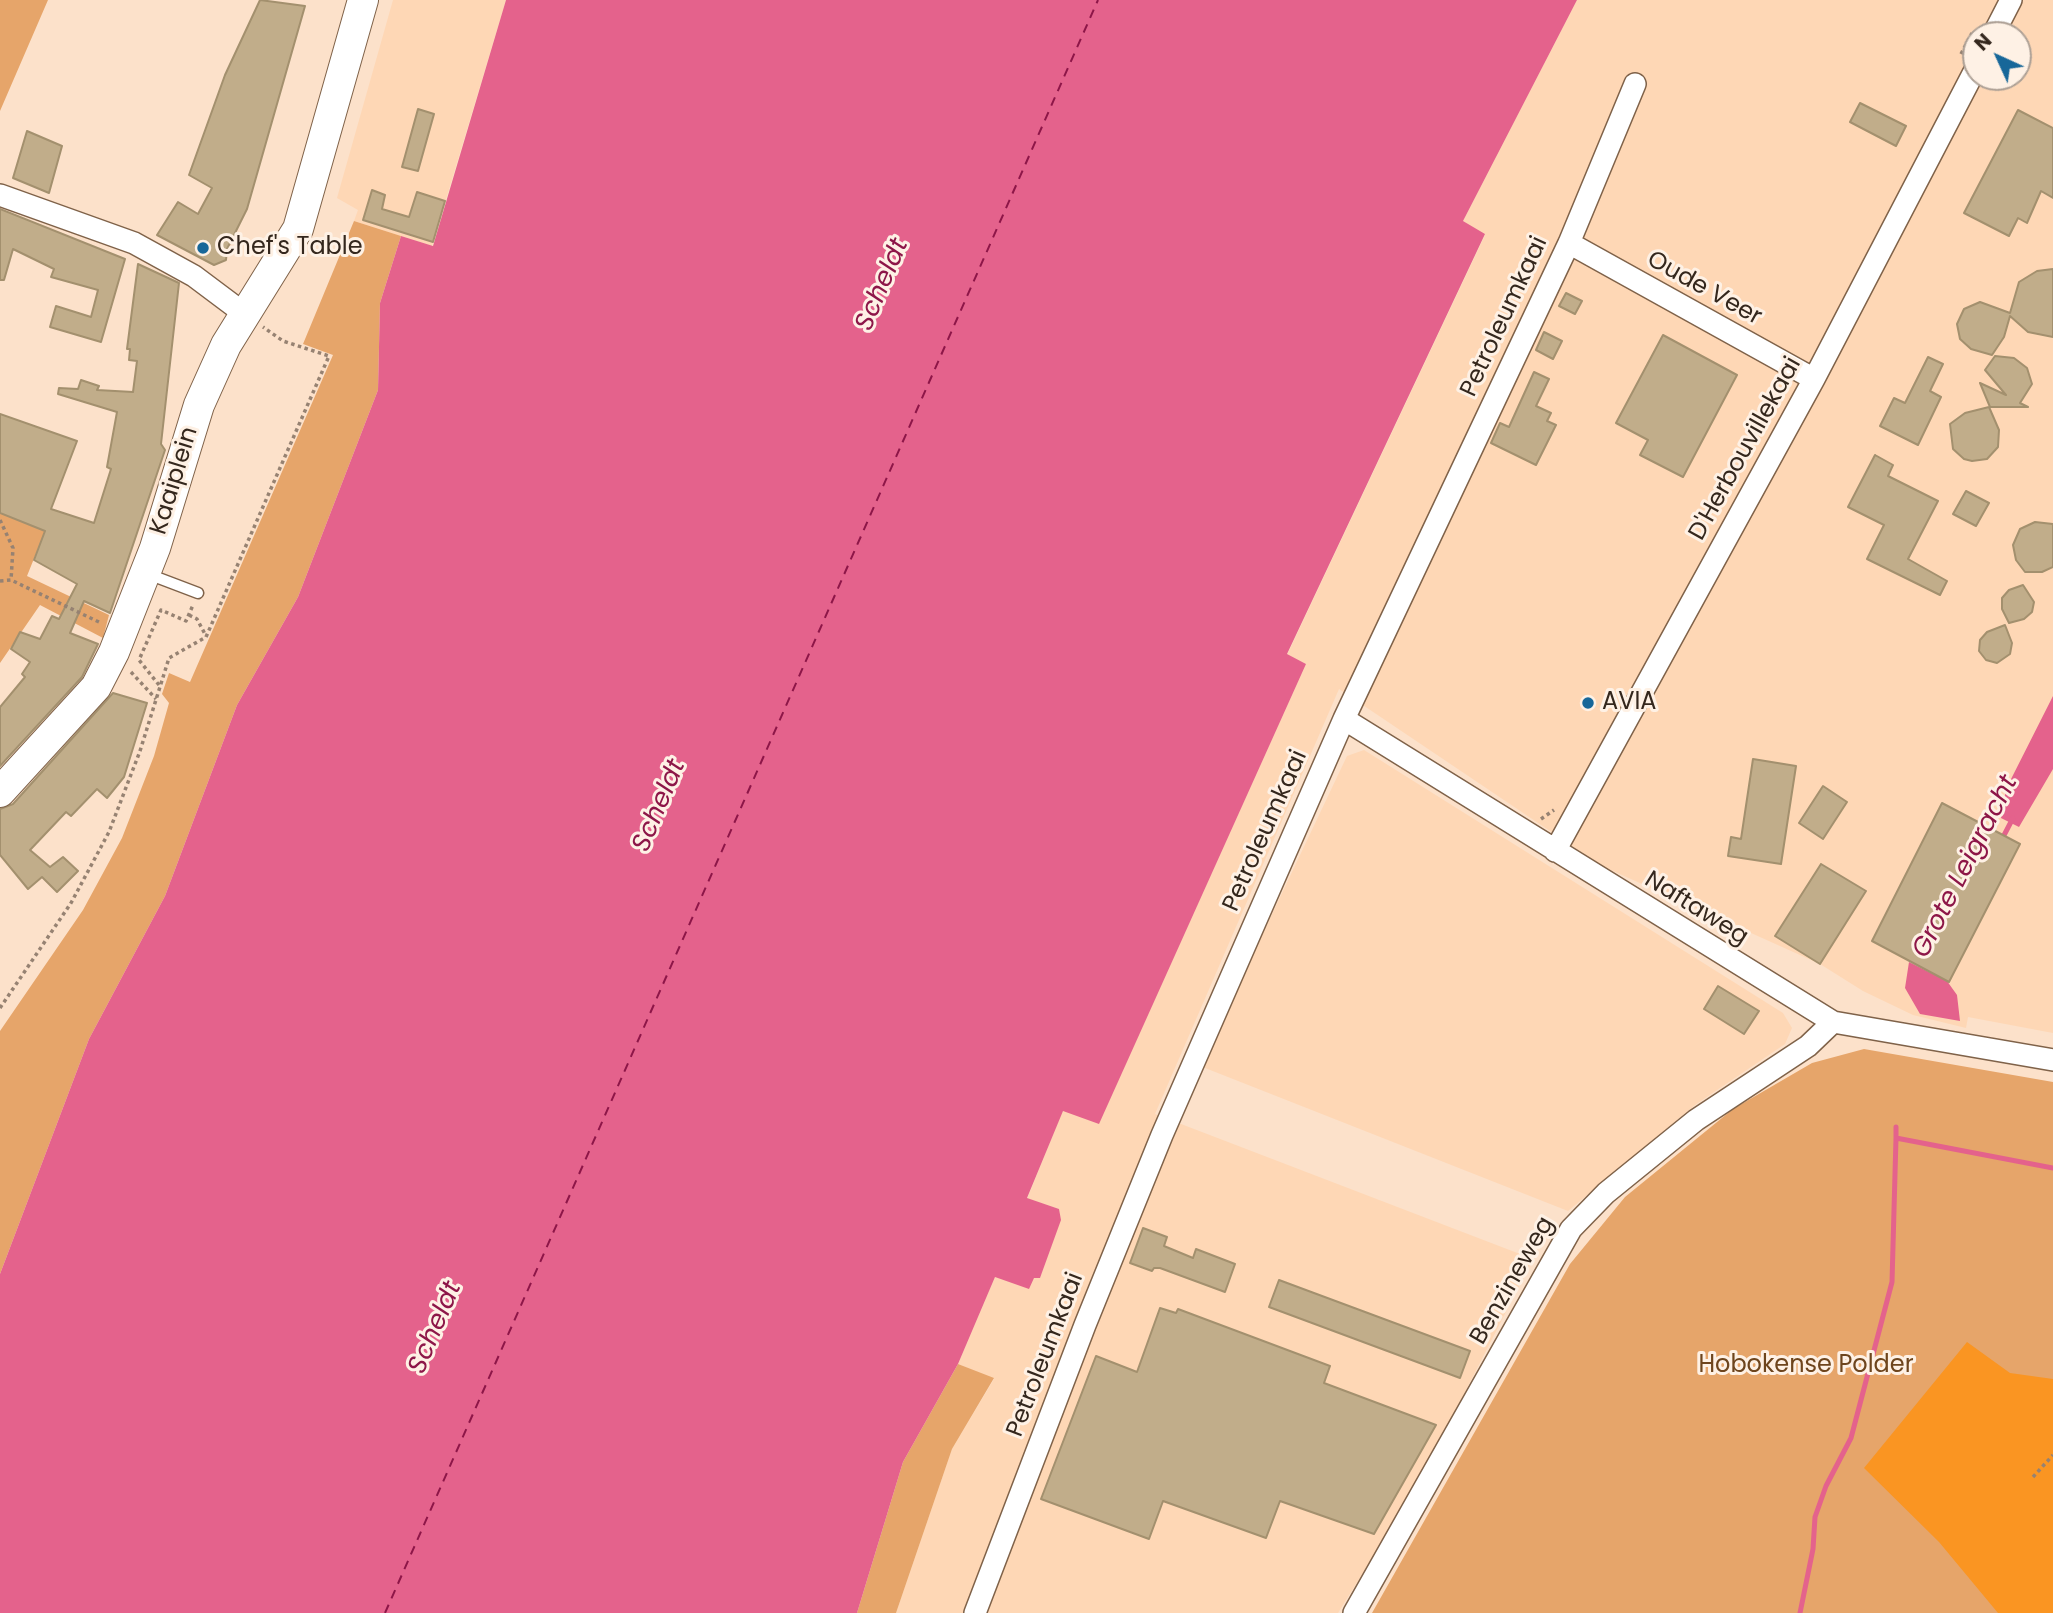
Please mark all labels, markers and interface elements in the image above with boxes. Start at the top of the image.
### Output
north arrow [1962,21,2032,91]
text: N [1969,28,1998,57]
street label: Petroleumkaai [1455,232,1555,402]
place label: Chef's Table [217,234,363,262]
water label: Scheldt [850,234,916,336]
marker: Chef's Table [195,240,211,256]
street label: Oude Veer [1642,246,1766,332]
street label: D'Herbouvillekaai [1684,352,1808,546]
street label: Kaaiplein [145,424,205,538]
place label: AVIA [1602,689,1656,717]
marker: AVIA [1580,695,1596,711]
street label: Petroleumkaai [1218,746,1314,916]
water label: Scheldt [627,755,693,857]
water label: Grote Leigracht [1907,771,2025,963]
street label: Naftaweg [1639,866,1753,952]
street label: Benzineweg [1465,1212,1561,1350]
street label: Petroleumkaai [1001,1269,1091,1441]
water label: Scheldt [403,1277,469,1379]
park label: Hobokense Polder [1698,1352,1914,1380]

